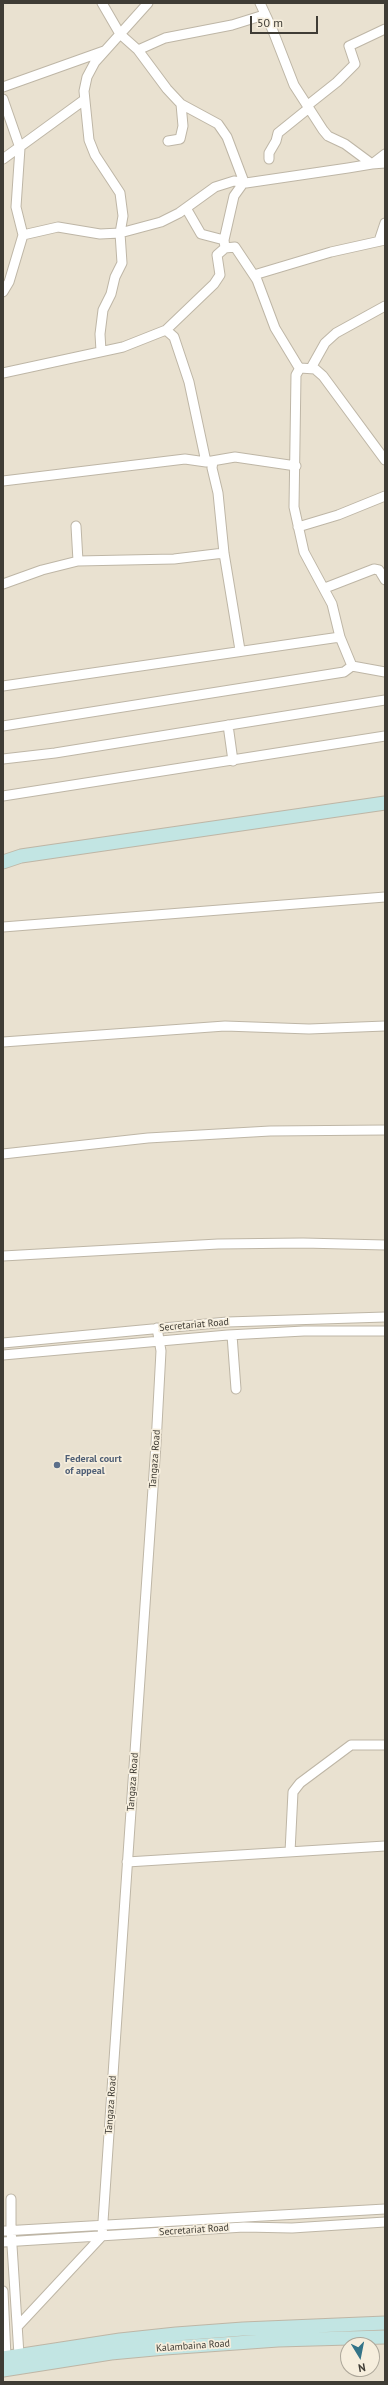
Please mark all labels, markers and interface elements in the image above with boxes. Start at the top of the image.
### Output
scale bar [252,8,320,34]
text: 50 m [257,15,283,30]
street label: Secretariat Road [159,1316,229,1334]
street label: Tangaza Road [147,1429,163,1489]
place label: Federal court of appeal [65,1453,122,1476]
marker: Federal court of appeal [52,1460,62,1470]
street label: Tangaza Road [125,1752,141,1812]
street label: Tangaza Road [103,2075,119,2135]
street label: Secretariat Road [159,2222,229,2238]
street label: Kalambaina Road [156,2337,230,2355]
north arrow [340,2337,380,2377]
text: N [357,2360,367,2375]

